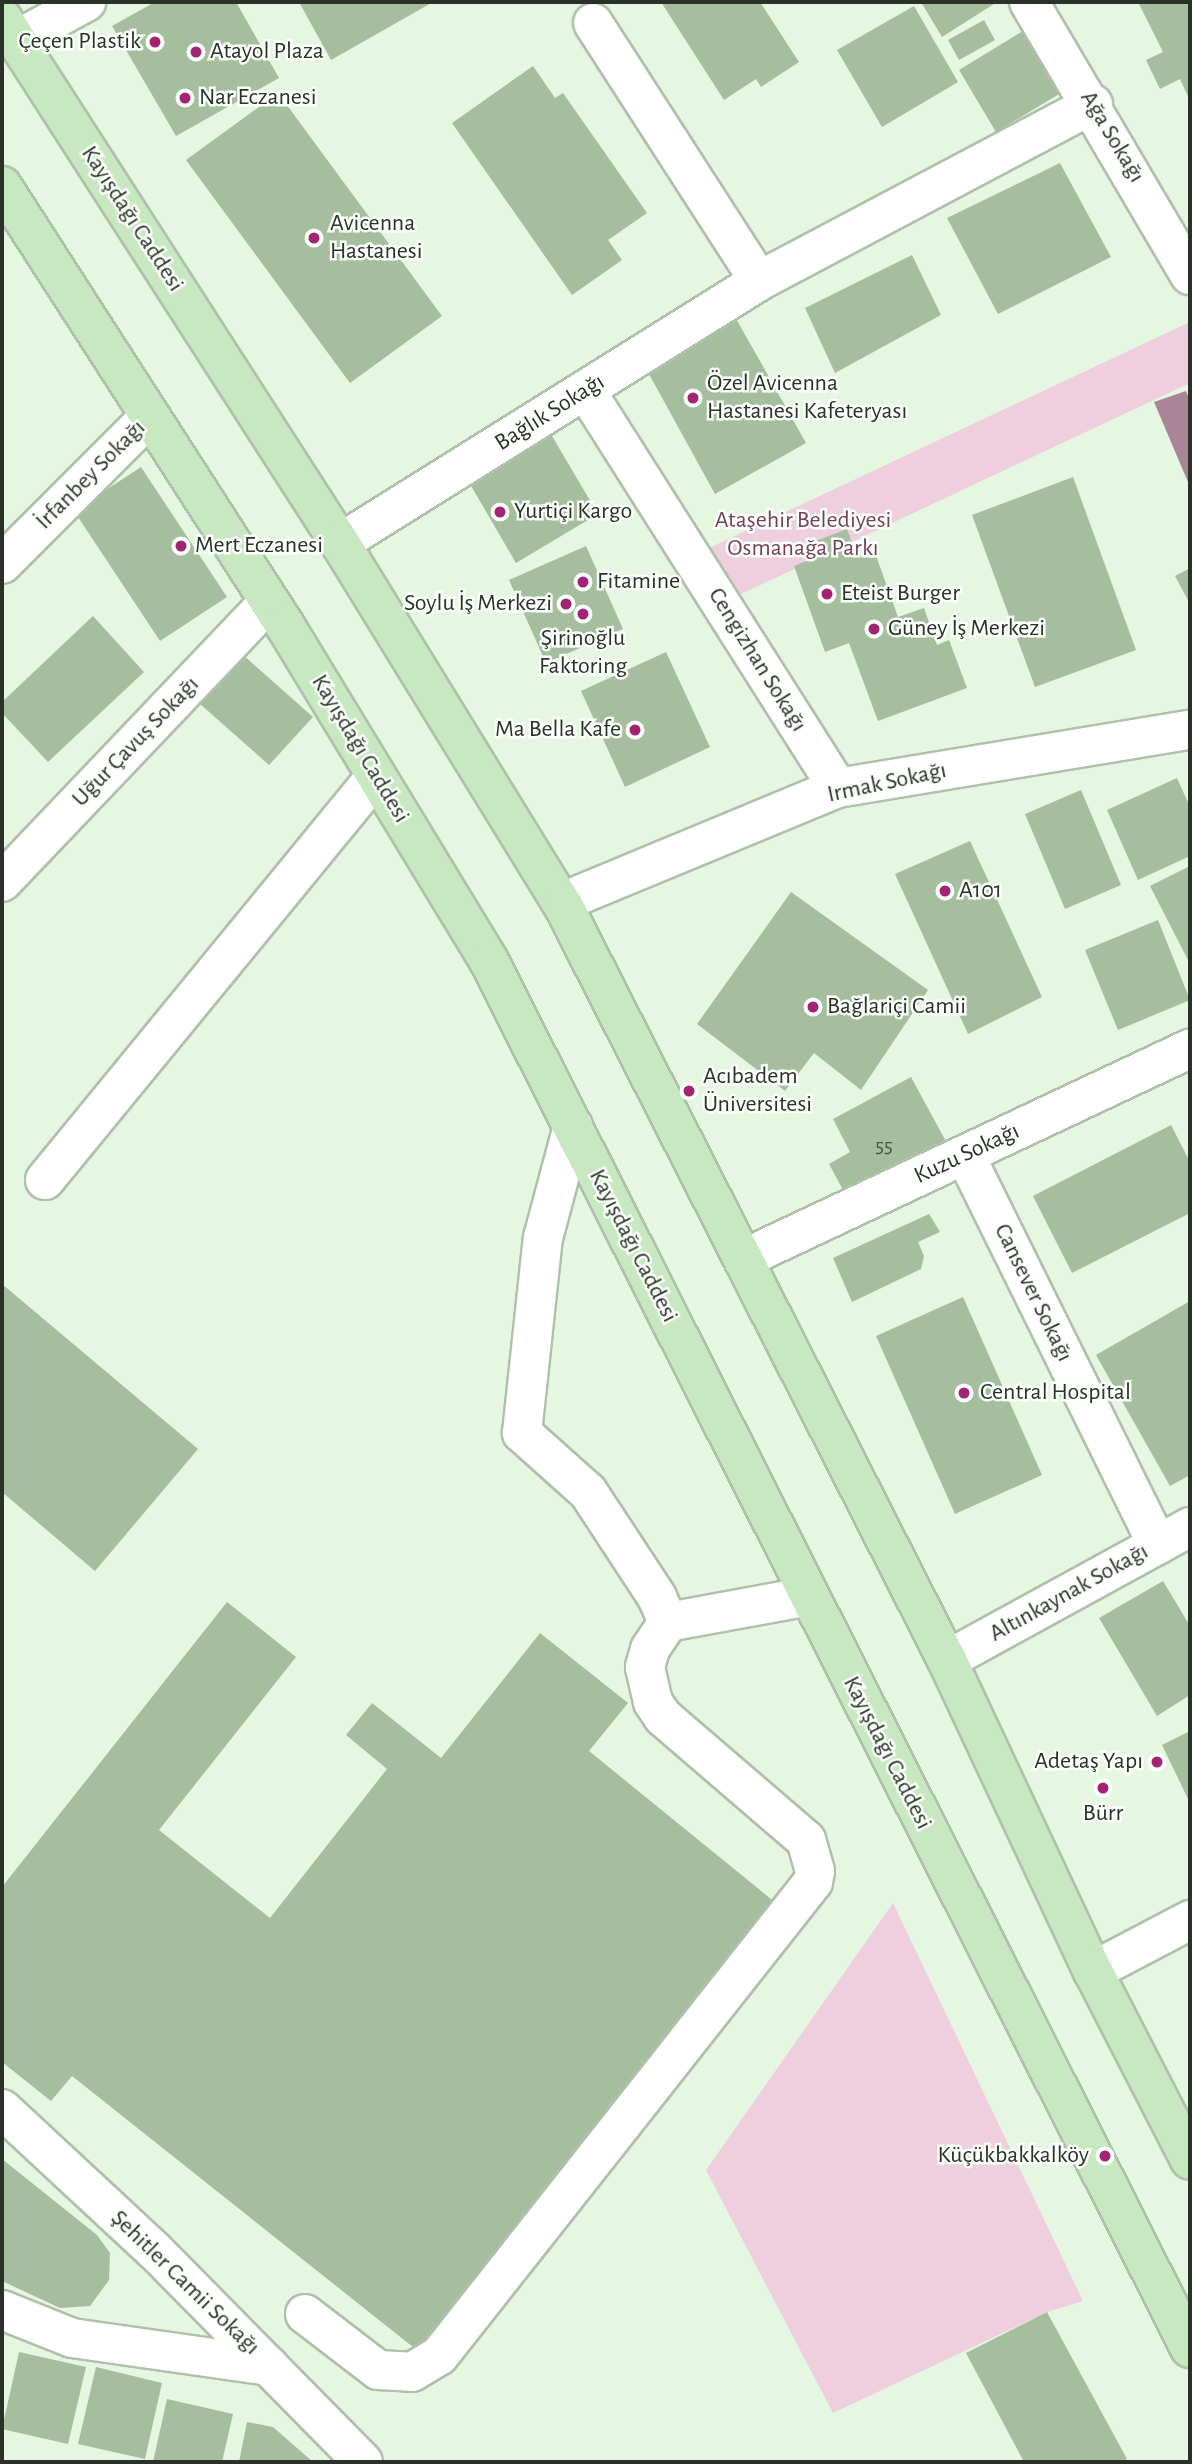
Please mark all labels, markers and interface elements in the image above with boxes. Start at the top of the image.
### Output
place label: Çeçen Plastik [19,28,141,56]
marker: Çeçen Plastik [147,34,163,50]
place label: Atayol Plaza [210,38,324,66]
marker: Atayol Plaza [188,44,204,60]
place label: Nar Eczanesi [199,84,317,112]
street label: Ağa Sokağı [1073,86,1151,188]
marker: Nar Eczanesi [177,90,193,106]
street label: Kayışdağı Caddesi [74,141,190,297]
place label: Avicenna Hastanesi [330,210,423,266]
marker: Avicenna Hastanesi [304,228,324,248]
street label: Bağlık Sokağı [490,368,610,458]
place label: Özel Avicenna Hastanesi Kafeteryası [707,370,907,426]
marker: Özel Avicenna Hastanesi Kafeteryası [685,390,701,406]
street label: İrfanbey Sokağı [30,414,152,536]
place label: Yurtiçi Kargo [514,498,632,526]
marker: Yurtiçi Kargo [492,504,508,520]
park label: Ataşehir Belediyesi Osmanağa Parkı [715,507,891,563]
place label: Mert Eczanesi [195,532,323,560]
marker: Mert Eczanesi [173,538,189,554]
place label: Fitamine [597,568,680,596]
marker: Fitamine [575,574,591,590]
place label: Eteist Burger [841,580,960,608]
street label: Cengizhan Sokağı [701,583,813,737]
marker: Eteist Burger [819,586,835,602]
place label: Soylu İş Merkezi [404,590,552,618]
marker: Soylu İş Merkezi [558,596,574,612]
marker: Şirinoğlu Faktoring [575,606,591,622]
place label: Güney İş Merkezi [888,615,1045,643]
marker: Güney İş Merkezi [866,621,882,637]
place label: Şirinoğlu Faktoring [539,625,627,681]
street label: Kayışdağı Caddesi [304,670,416,828]
street label: Uğur Çavuş Sokağı [66,671,206,813]
place label: Ma Bella Kafe [495,716,621,744]
marker: Ma Bella Kafe [627,722,643,738]
street label: Irmak Sokağı [825,756,949,810]
place label: A101 [959,877,1002,905]
marker: A101 [937,883,953,899]
place label: Bağlariçi Camii [827,993,966,1021]
marker: Bağlariçi Camii [805,999,821,1015]
place label: Acıbadem Üniversitesi [703,1063,812,1119]
marker: Acıbadem Üniversitesi [681,1083,697,1099]
street label: Kuzu Sokağı [910,1117,1024,1191]
house number: 55 [875,1133,893,1159]
street label: Kayışdağı Caddesi [582,1165,684,1327]
street label: Cansever Sokağı [987,1219,1079,1367]
place label: Central Hospital [980,1379,1131,1407]
marker: Central Hospital [954,1383,974,1403]
street label: Altınkaynak Sokağı [985,1537,1153,1649]
street label: Kayışdağı Caddesi [836,1672,938,1834]
place label: Adetaş Yapı [1034,1748,1143,1776]
marker: Adetaş Yapı [1149,1754,1165,1770]
marker: Bürr [1095,1780,1111,1796]
place label: Bürr [1083,1800,1123,1828]
place label: Küçükbakkalköy [938,2142,1089,2170]
marker: Küçükbakkalköy [1095,2146,1115,2166]
street label: Şehitler Camii Sokağı [104,2204,266,2362]

